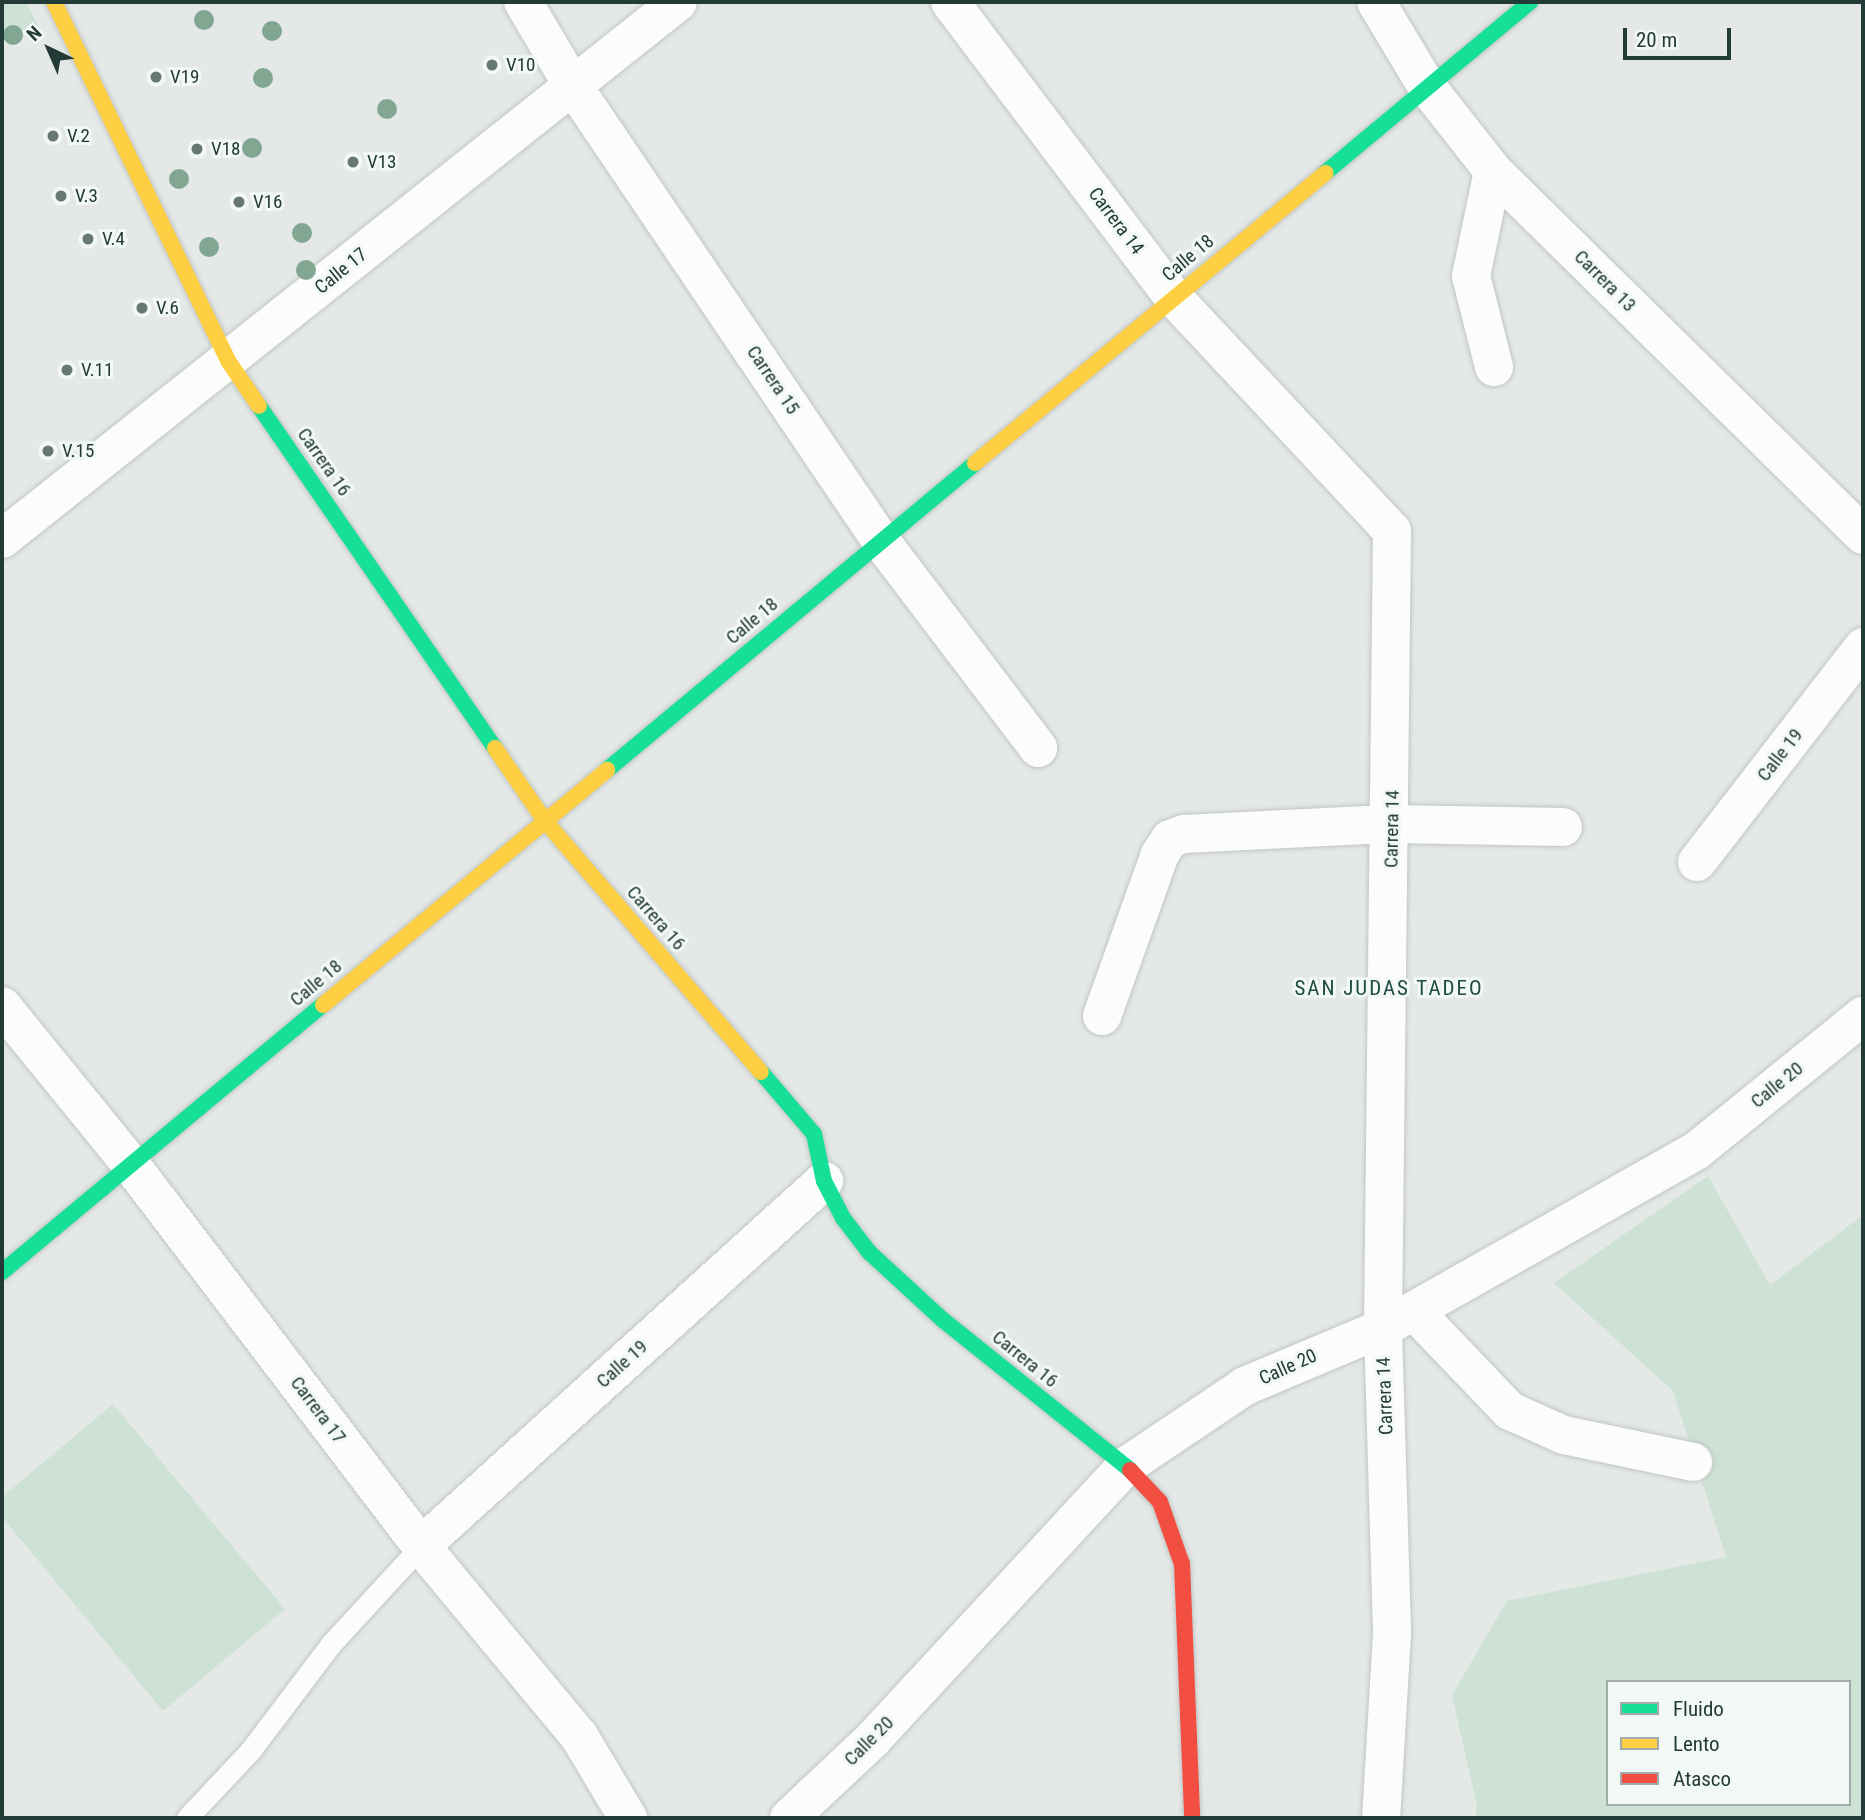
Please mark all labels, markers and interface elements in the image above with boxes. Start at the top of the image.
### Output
north arrow [14,14,84,84]
scale bar [1627,14,1736,58]
text: N [22,21,46,46]
text: 20 m [1636,28,1677,52]
place label: V10 [506,54,535,76]
marker: V10 [484,57,500,73]
place label: V19 [170,66,199,88]
marker: V19 [148,69,164,85]
place label: V.2 [67,125,90,147]
marker: V.2 [45,128,61,144]
place label: V18 [211,138,240,160]
marker: V18 [189,141,205,157]
place label: V13 [367,151,396,173]
marker: V13 [345,154,361,170]
street label: Carrera 14 [1083,183,1149,259]
place label: V.3 [75,185,98,207]
marker: V.3 [53,188,69,204]
place label: V16 [253,191,282,213]
marker: V16 [231,194,247,210]
place label: V.4 [102,228,125,250]
street label: Calle 18 [1157,230,1219,286]
marker: V.4 [80,231,96,247]
street label: Calle 17 [310,243,372,299]
street label: Carrera 13 [1569,245,1641,317]
place label: V.6 [156,297,179,319]
marker: V.6 [134,300,150,316]
street label: Carrera 15 [742,341,804,419]
place label: V.11 [81,359,113,381]
marker: V.11 [59,362,75,378]
street label: Carrera 16 [292,424,356,500]
place label: V.15 [62,440,94,462]
marker: V.15 [40,443,56,459]
street label: Calle 18 [721,593,783,649]
street label: Calle 19 [1752,724,1808,786]
street label: Carrera 14 [1380,790,1404,868]
street label: Carrera 16 [622,881,690,955]
street label: Calle 18 [285,955,347,1011]
district label: SAN JUDAS TADEO [1296,975,1482,1001]
street label: Calle 20 [1746,1057,1808,1113]
street label: Carrera 16 [988,1326,1062,1392]
street label: Calle 19 [592,1335,652,1393]
street label: Calle 20 [1256,1344,1320,1390]
street label: Carrera 14 [1372,1357,1398,1435]
street label: Carrera 17 [285,1372,351,1448]
legend [1606,1680,1851,1806]
text: Fluido [1673,1697,1724,1721]
street label: Calle 20 [840,1712,898,1770]
text: Lento [1673,1732,1720,1756]
text: Atasco [1673,1767,1731,1791]

